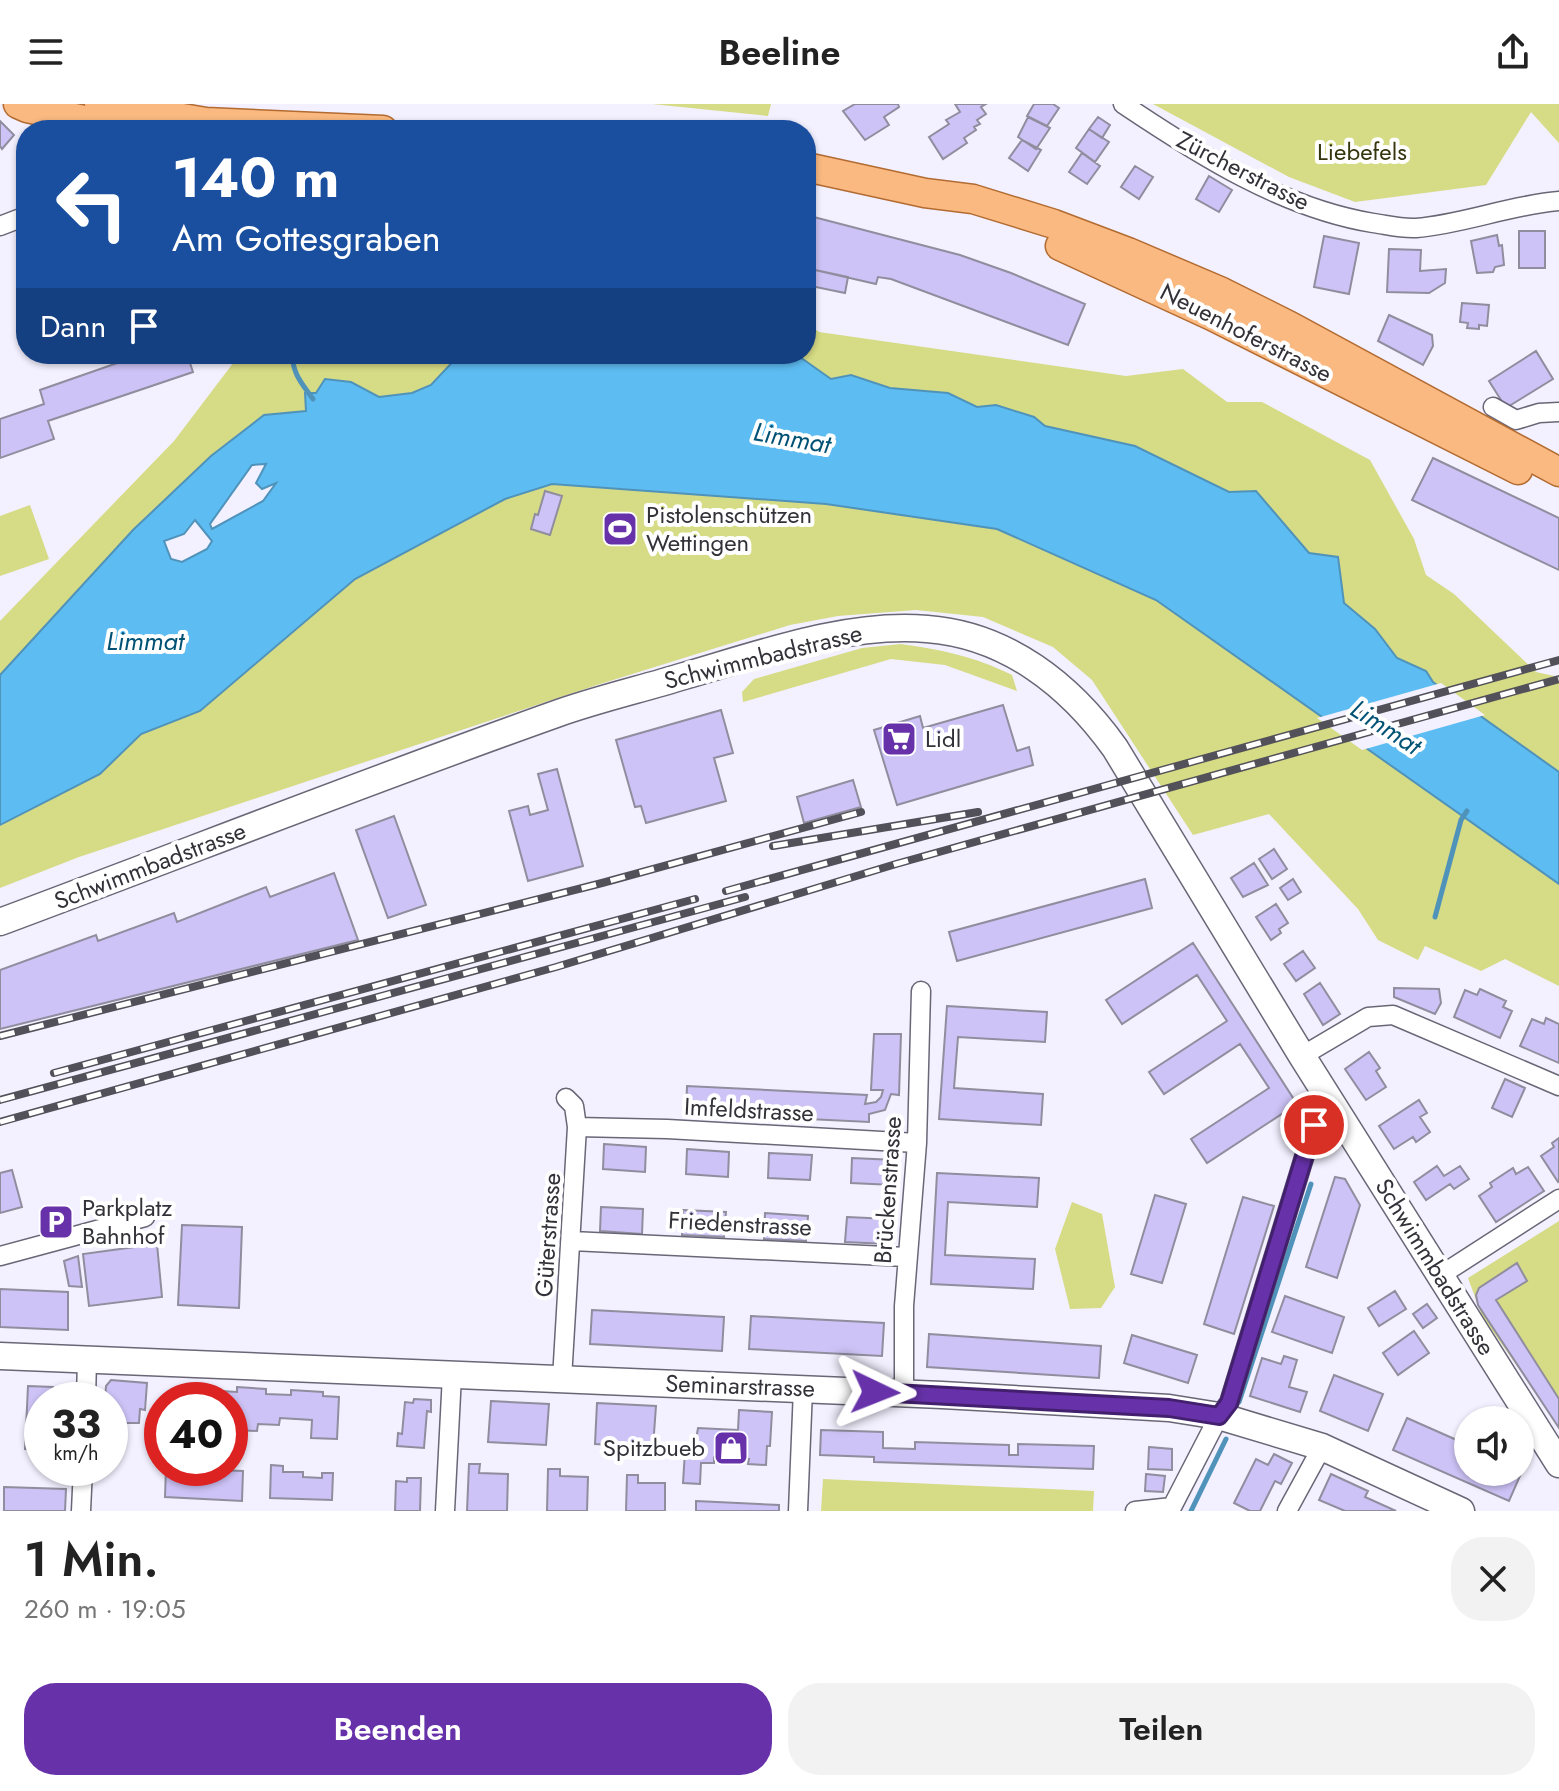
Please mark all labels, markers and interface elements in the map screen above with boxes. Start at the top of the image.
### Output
text: Beeline [719,26,840,78]
icon: menu [24,30,68,74]
icon: share [1491,30,1535,74]
street label: Zürcherstrasse [1171,122,1316,219]
park label: Liebefels [1317,134,1407,169]
text: 140 m [172,137,339,218]
icon: left [40,152,144,256]
text: Am Gottesgraben [172,212,441,264]
street label: Neuenhoferstrasse [1154,274,1338,391]
icon: arrive [122,304,166,348]
text: Dann [40,305,106,348]
water label: Limmat [750,413,835,464]
place label: Pistolenschützen Wettingen [646,497,812,560]
sports icon: Pistolenschützen Wettingen [601,510,639,548]
street label: Schwimmbadstrasse [660,615,866,698]
water label: Limmat [106,622,186,660]
water label: Limmat [1343,690,1431,765]
supermarket icon: Lidl [880,720,918,758]
place label: Lidl [925,721,961,756]
street label: Schwimmbadstrasse [49,813,251,918]
street label: Imfeldstrasse [683,1089,815,1130]
pin [1280,1091,1348,1159]
icon: arrive [1292,1103,1336,1147]
street label: Brückenstrasse [865,1115,910,1265]
street label: Schwimmbadstrasse [1367,1171,1504,1362]
street label: Güterstrasse [526,1172,569,1298]
place label: Parkplatz Bahnhof [82,1190,172,1253]
street label: Friedenstrasse [667,1202,813,1245]
parking icon: Parkplatz Bahnhof [37,1203,75,1241]
position arrow [833,1350,917,1434]
street label: Seminarstrasse [665,1365,815,1406]
speed limit sign: 40 [144,1382,248,1486]
text: 33 [51,1395,101,1453]
map controls [1454,1406,1534,1486]
button: sound [1454,1406,1534,1486]
shop icon: Spitzbueb [712,1429,750,1467]
place label: Spitzbueb [603,1430,705,1465]
text: km/h [53,1439,99,1468]
text: 1 Min. [24,1525,159,1594]
button: close [1451,1537,1535,1621]
text: 260 m · 19:05 [24,1590,186,1628]
button: Beenden [24,1683,772,1775]
button: Teilen [788,1683,1535,1775]

